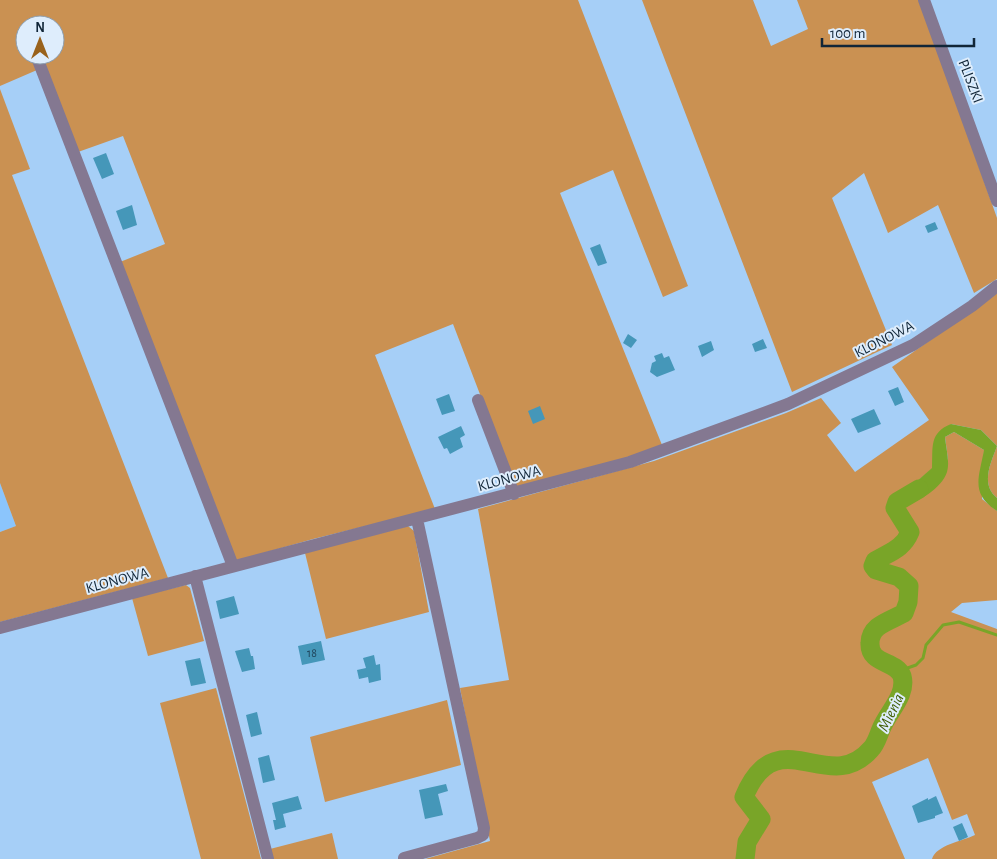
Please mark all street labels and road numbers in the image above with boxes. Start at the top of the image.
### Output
street label: PLISZKI [955,57,986,105]
street label: KLONOWA [852,318,917,361]
street label: KLONOWA [476,463,543,494]
street label: KLONOWA [84,565,151,596]

